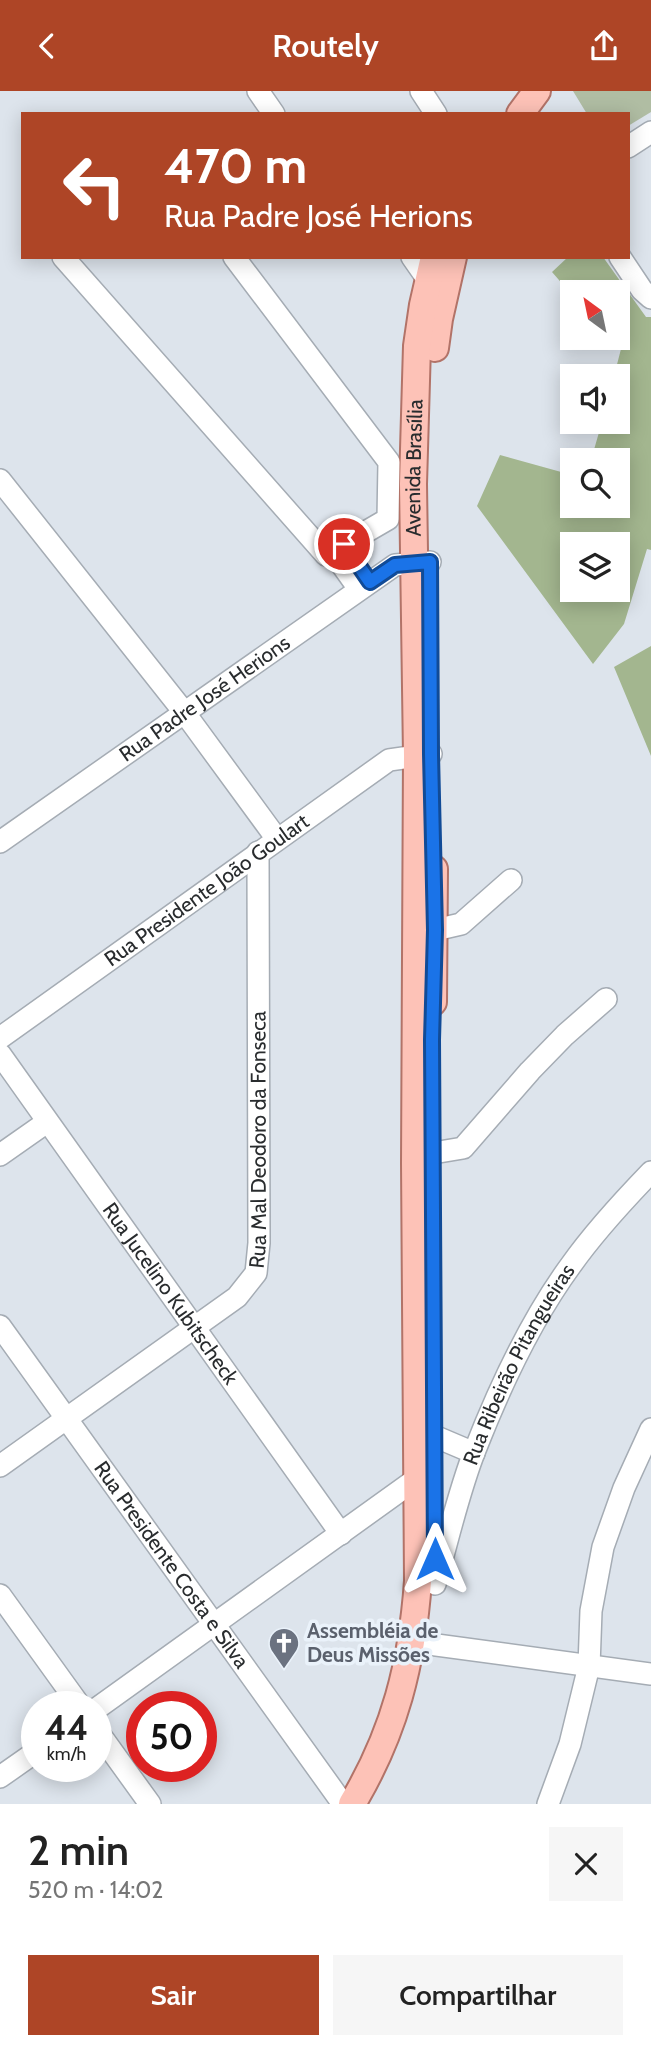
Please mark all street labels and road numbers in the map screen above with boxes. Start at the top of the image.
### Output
street label: Avenida Brasília [400,399,427,537]
street label: Rua Padre José Herions [114,629,295,767]
street label: Rua Presidente João Goulart [99,808,313,971]
street label: Rua Mal Deodoro da Fonseca [244,1011,271,1270]
street label: Rua Jucelino Kubitscheck [98,1198,244,1390]
street label: Rua Ribeirão Pitangueiras [458,1259,580,1468]
street label: Rua Presidente Costa e Silva [89,1456,255,1673]

